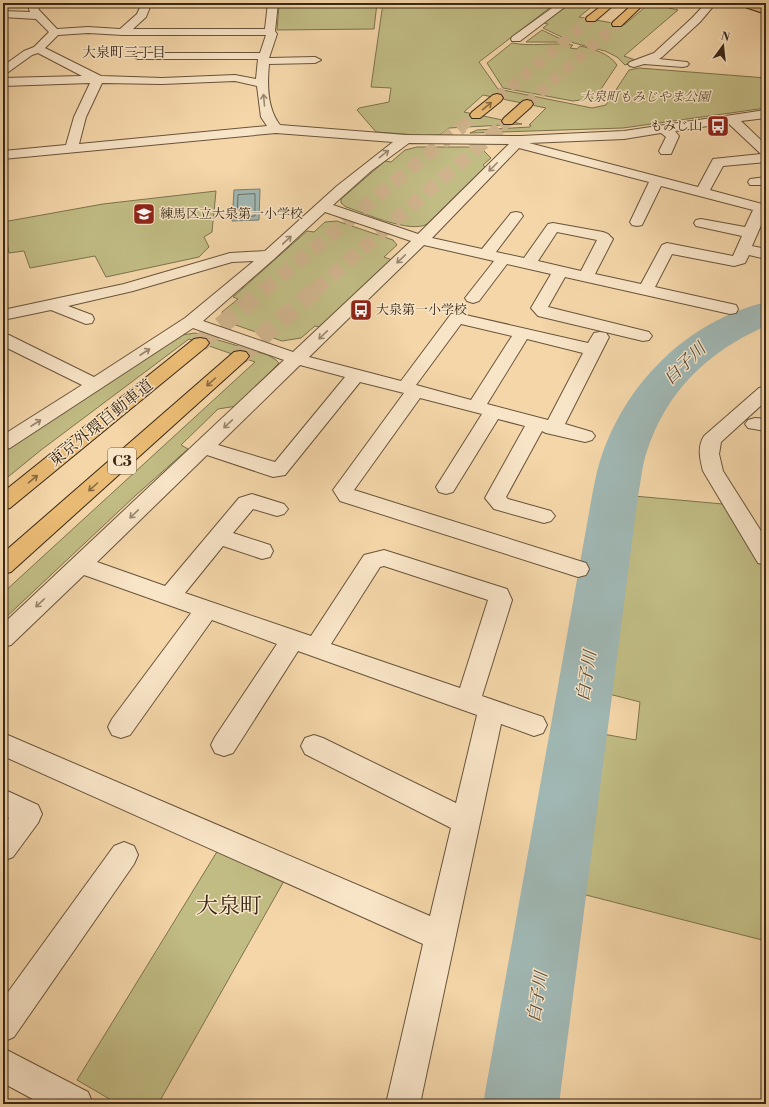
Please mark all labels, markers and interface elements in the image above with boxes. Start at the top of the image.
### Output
north arrow [703,26,743,66]
text: N [719,29,732,45]
district label: 大泉町三丁目 [82,44,166,62]
park label: 大泉町もみじやま公園 [580,89,712,105]
one-way arrow [261,94,268,107]
one-way arrow [481,102,492,111]
bus stop icon: もみじ山 [705,113,731,139]
place label: もみじ山 [650,118,702,134]
one-way arrow [379,150,390,158]
one-way arrow [488,162,498,172]
school or university icon: 練馬区立大泉第一小学校 [131,201,157,227]
place label: 練馬区立大泉第一小学校 [160,206,303,222]
one-way arrow [281,236,291,245]
one-way arrow [396,254,406,264]
bus stop icon: 大泉第一小学校 [348,297,374,323]
place label: 大泉第一小学校 [376,302,467,318]
one-way arrow [317,330,328,339]
water label: 白子川 [659,337,712,390]
one-way arrow [139,348,150,356]
street label: 東京外環自動車道 [45,375,157,471]
one-way arrow [206,377,216,387]
one-way arrow [30,419,41,427]
one-way arrow [223,419,233,429]
road number: C3 [108,448,136,474]
one-way arrow [28,474,39,483]
one-way arrow [88,482,98,491]
one-way arrow [129,509,139,519]
one-way arrow [35,598,45,608]
water label: 白子川 [572,647,602,703]
district label: 大泉町 [196,893,262,920]
water label: 白子川 [523,968,553,1024]

